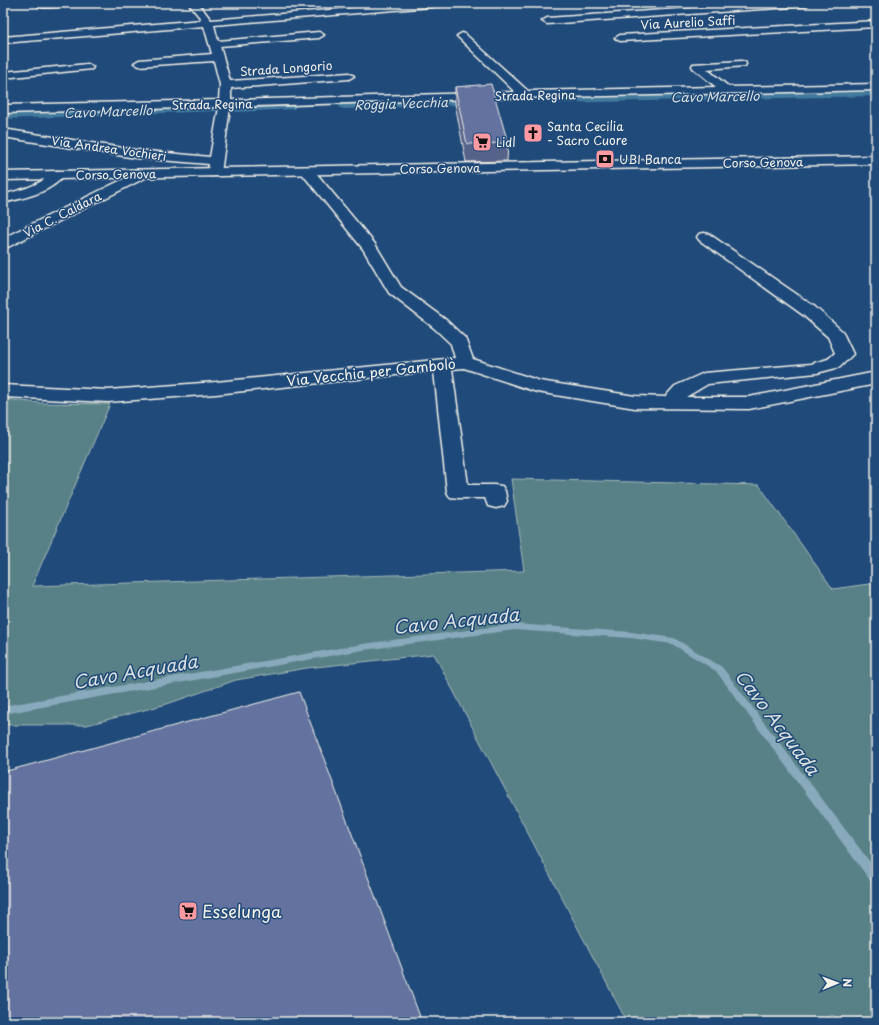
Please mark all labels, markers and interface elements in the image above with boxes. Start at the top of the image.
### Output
street label: Via Aurelio Saffi [640,11,736,33]
street label: Strada Longorio [239,56,333,80]
street label: Strada Regina [494,85,576,105]
water label: Cavo Marcello [670,86,760,106]
water label: Roggia Vecchia [354,92,449,114]
street label: Strada Regina [171,94,253,114]
water label: Cavo Marcello [63,100,153,122]
place label: Santa Cecilia - Sacro Cuore [547,117,627,149]
church icon: Santa Cecilia - Sacro Cuore [522,122,544,144]
street label: Via Andrea Vochieri [50,131,168,165]
supermarket icon: Lidl [471,131,493,153]
place label: Lidl [496,133,516,151]
bank icon: UBI Banca [594,148,616,170]
place label: UBI Banca [619,150,682,168]
street label: Corso Genova [723,152,804,172]
street label: Corso Genova [400,158,481,178]
street label: Corso Genova [76,164,157,184]
street label: Via C. Caldara [20,186,105,241]
street label: Via Vecchia per Gambolò [285,353,457,391]
water label: Cavo Acquada [392,600,521,640]
water label: Cavo Acquada [71,647,200,695]
water label: Cavo Acquada [729,664,827,781]
place label: Esselunga [202,898,282,924]
supermarket icon: Esselunga [177,900,199,922]
north arrow [817,963,857,1003]
text: N [839,978,856,988]

